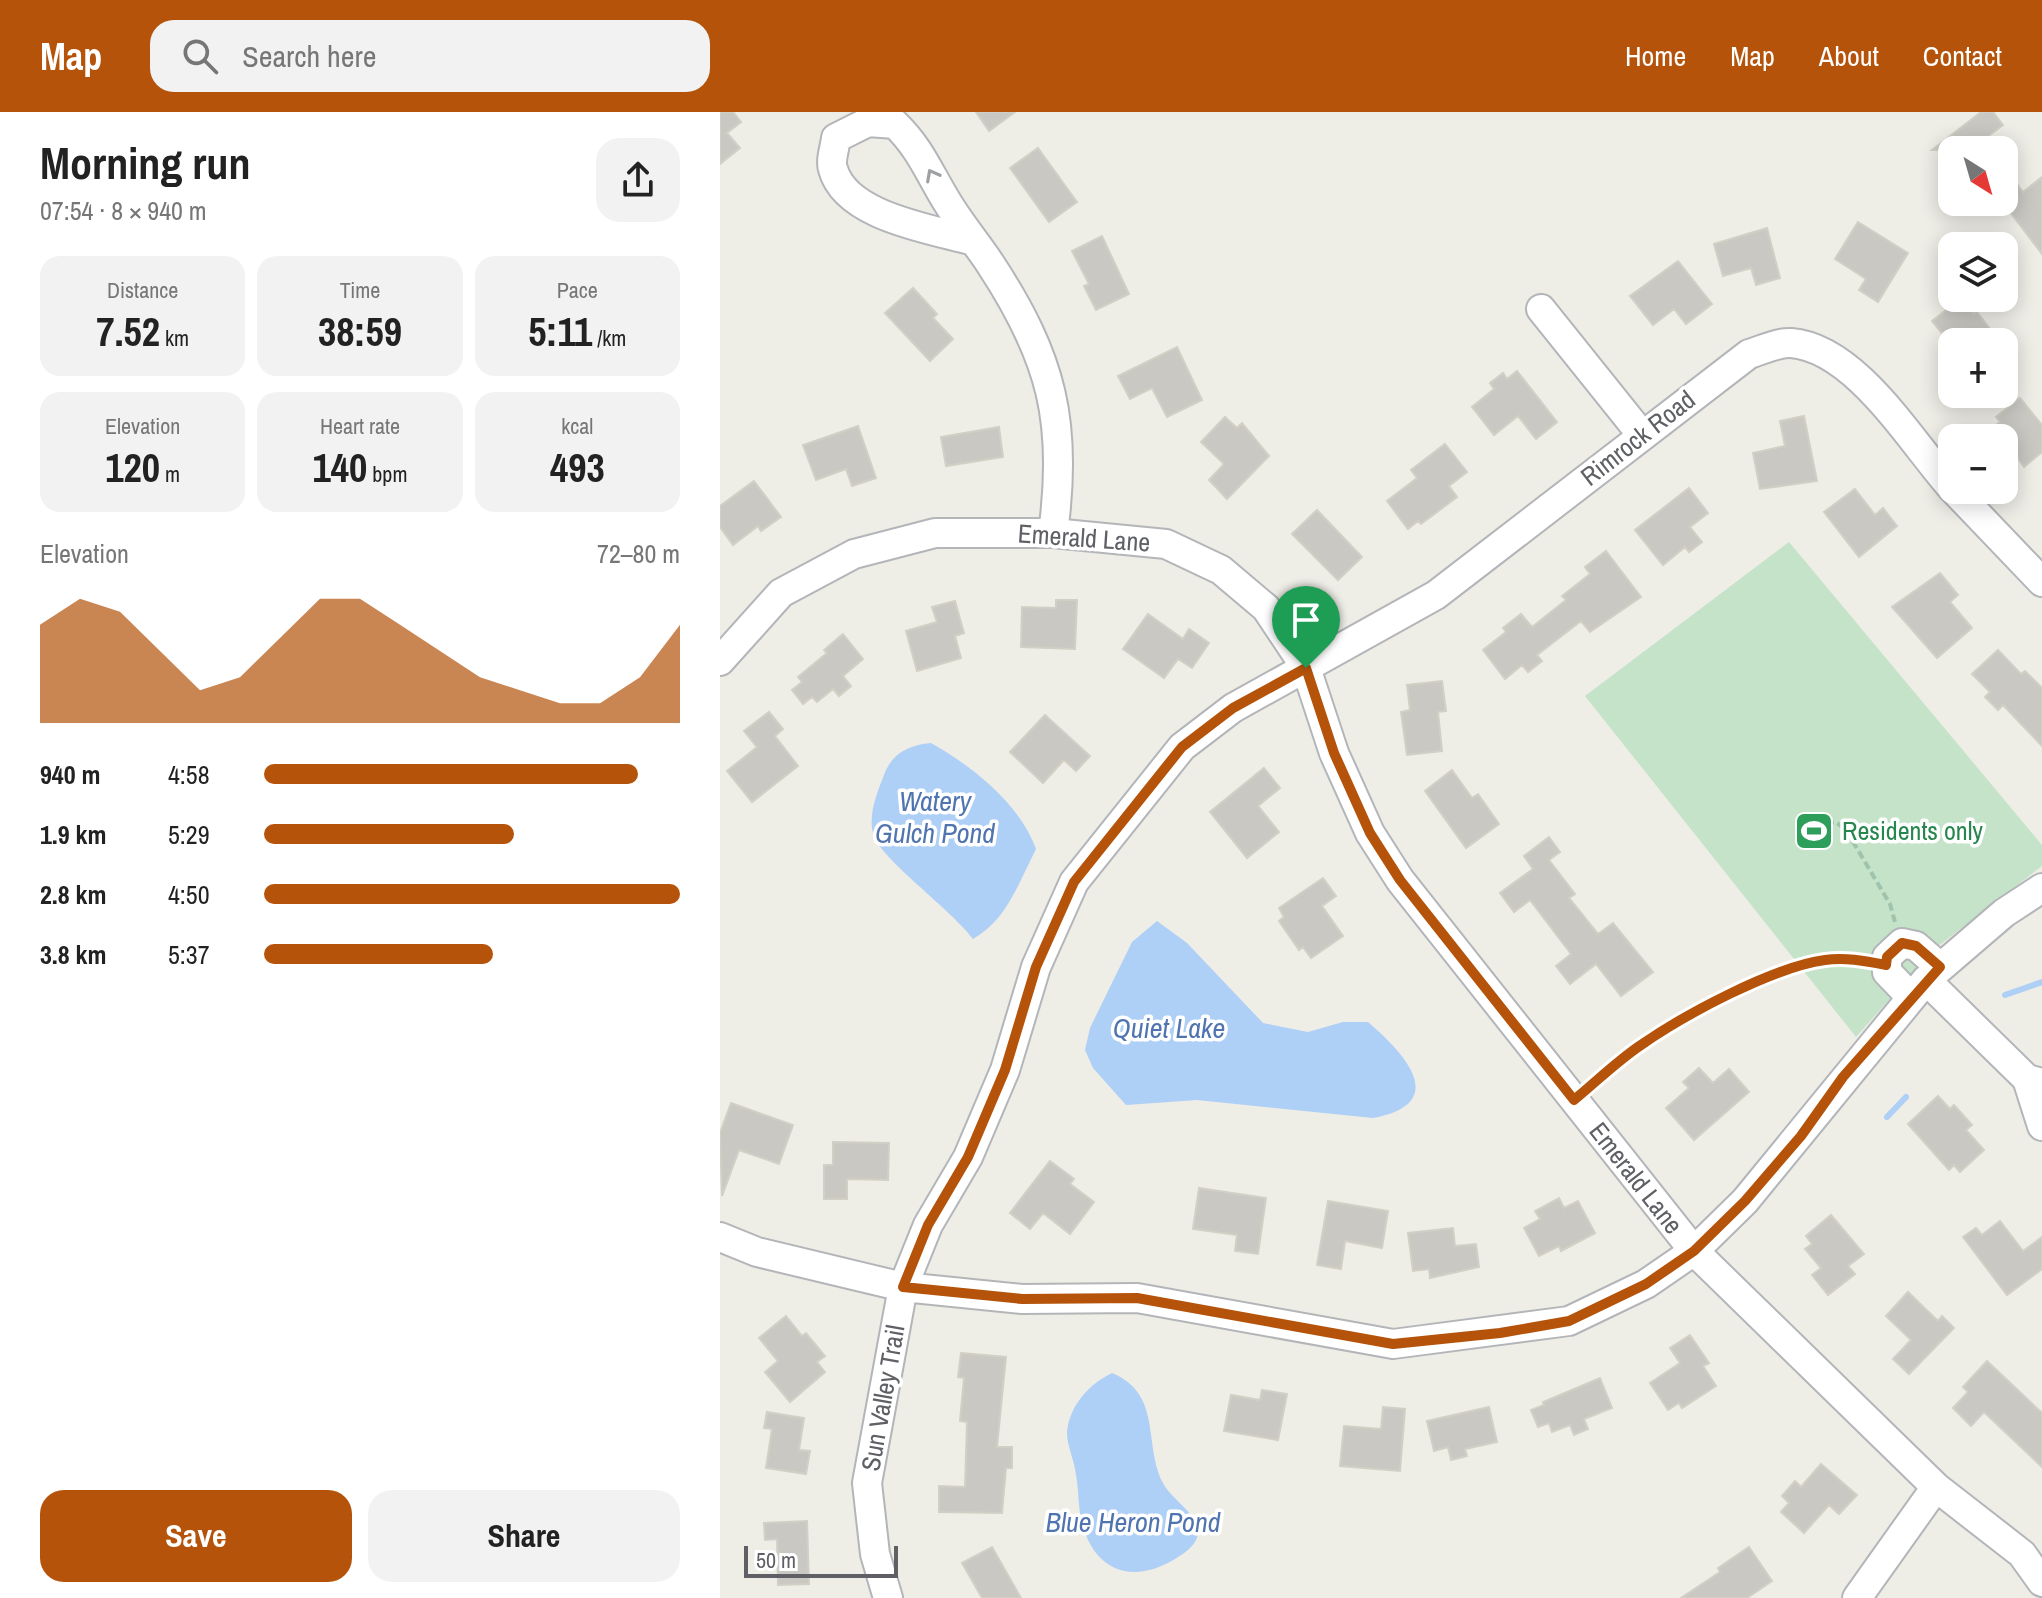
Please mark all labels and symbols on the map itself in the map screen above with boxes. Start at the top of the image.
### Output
north arrow [1938,136,2018,216]
one-way arrow [927,168,942,183]
street label: Rimrock Road [1573,382,1702,493]
street label: Emerald Lane [1017,515,1151,560]
pin [1272,586,1340,668]
water label: Watery Gulch Pond [875,782,995,852]
sports icon: Residents only [1793,810,1835,852]
place label: Residents only [1842,813,1983,848]
water label: Quiet Lake [1113,1009,1225,1047]
street label: Emerald Lane [1582,1115,1691,1241]
street label: Sun Valley Trail [852,1322,913,1474]
water label: Blue Heron Pond [1046,1503,1221,1541]
scale bar [744,1542,898,1578]

